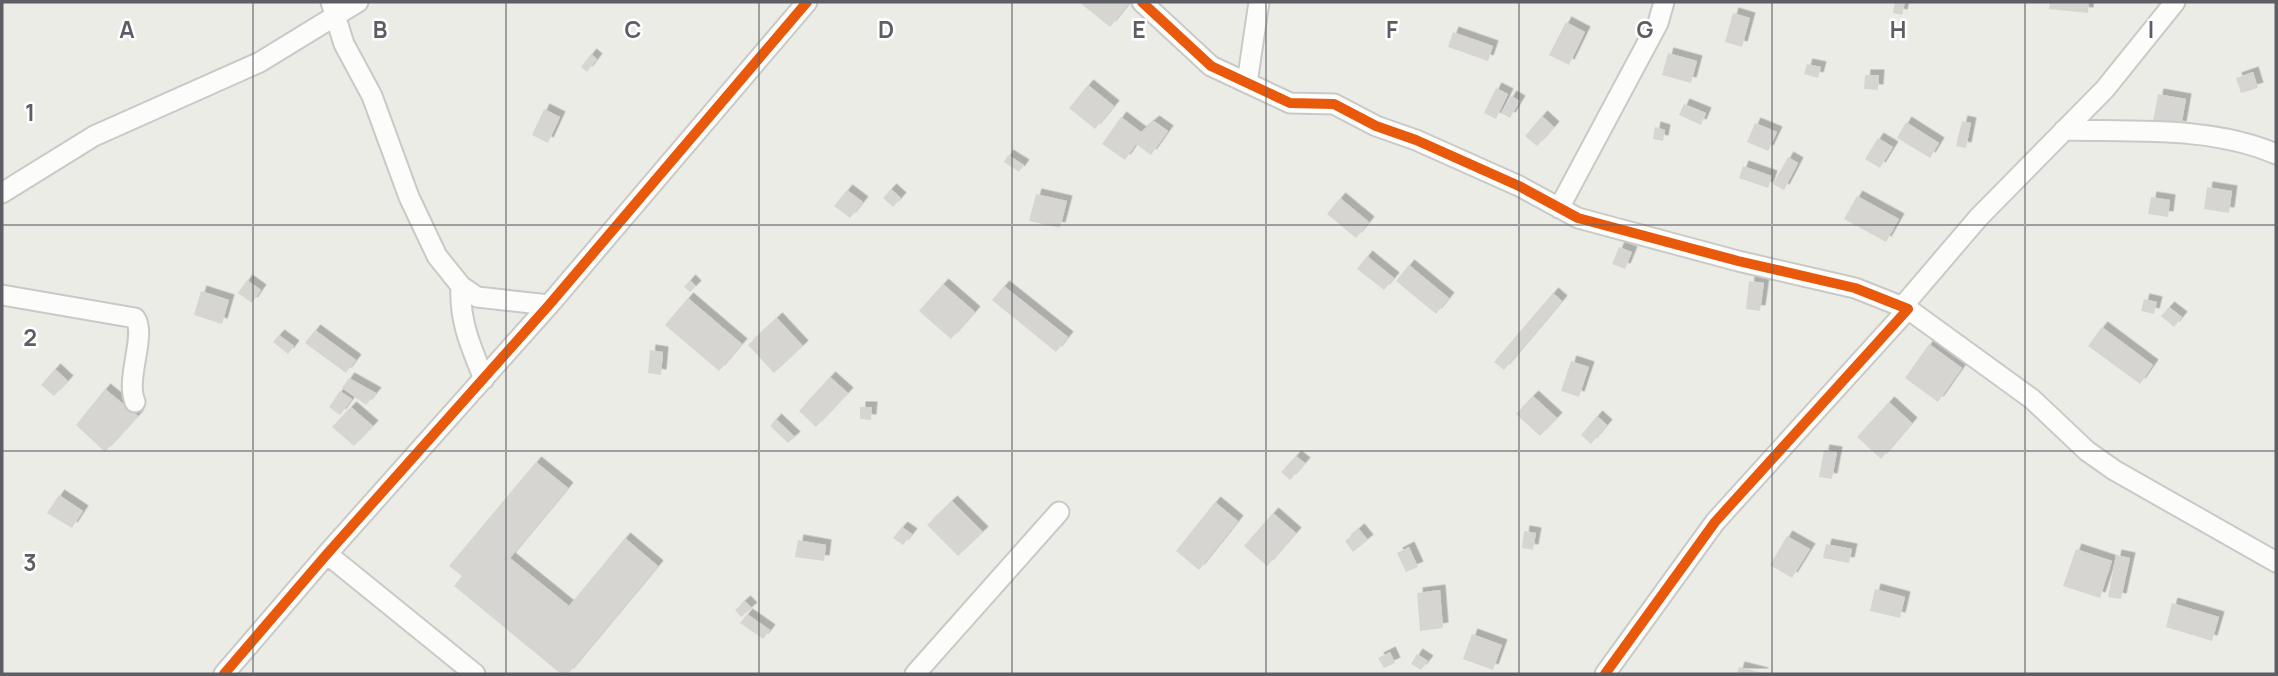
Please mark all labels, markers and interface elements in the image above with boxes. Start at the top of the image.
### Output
text: A [119,13,135,45]
text: B [373,13,387,45]
text: C [625,13,642,45]
text: D [878,13,894,45]
text: E [1132,13,1146,45]
text: F [1386,13,1398,45]
text: G [1637,13,1654,45]
text: H [1890,13,1906,45]
text: I [2148,13,2154,45]
text: 1 [25,96,35,128]
text: 2 [23,321,37,353]
text: 3 [23,546,37,578]

